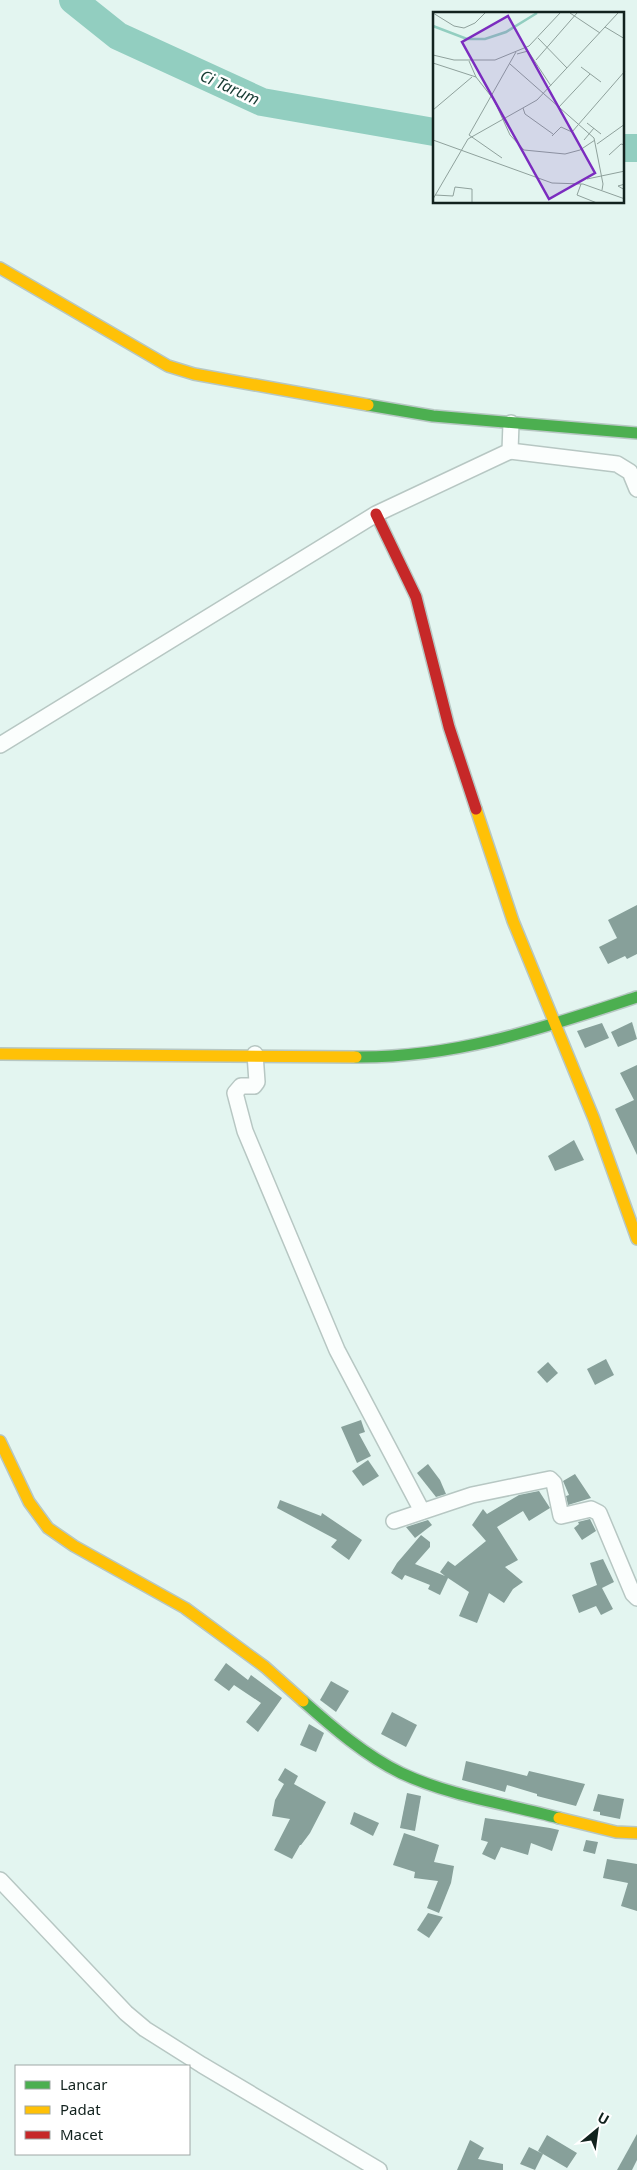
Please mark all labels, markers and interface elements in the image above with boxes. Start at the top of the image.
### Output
inset map [433,12,624,204]
water label: Ci Tarum [197,64,263,110]
legend [15,2065,190,2155]
text: Lancar [60,2074,107,2094]
text: Padat [60,2099,101,2119]
north arrow [572,2105,622,2155]
text: U [594,2107,613,2129]
text: Macet [60,2124,104,2144]

